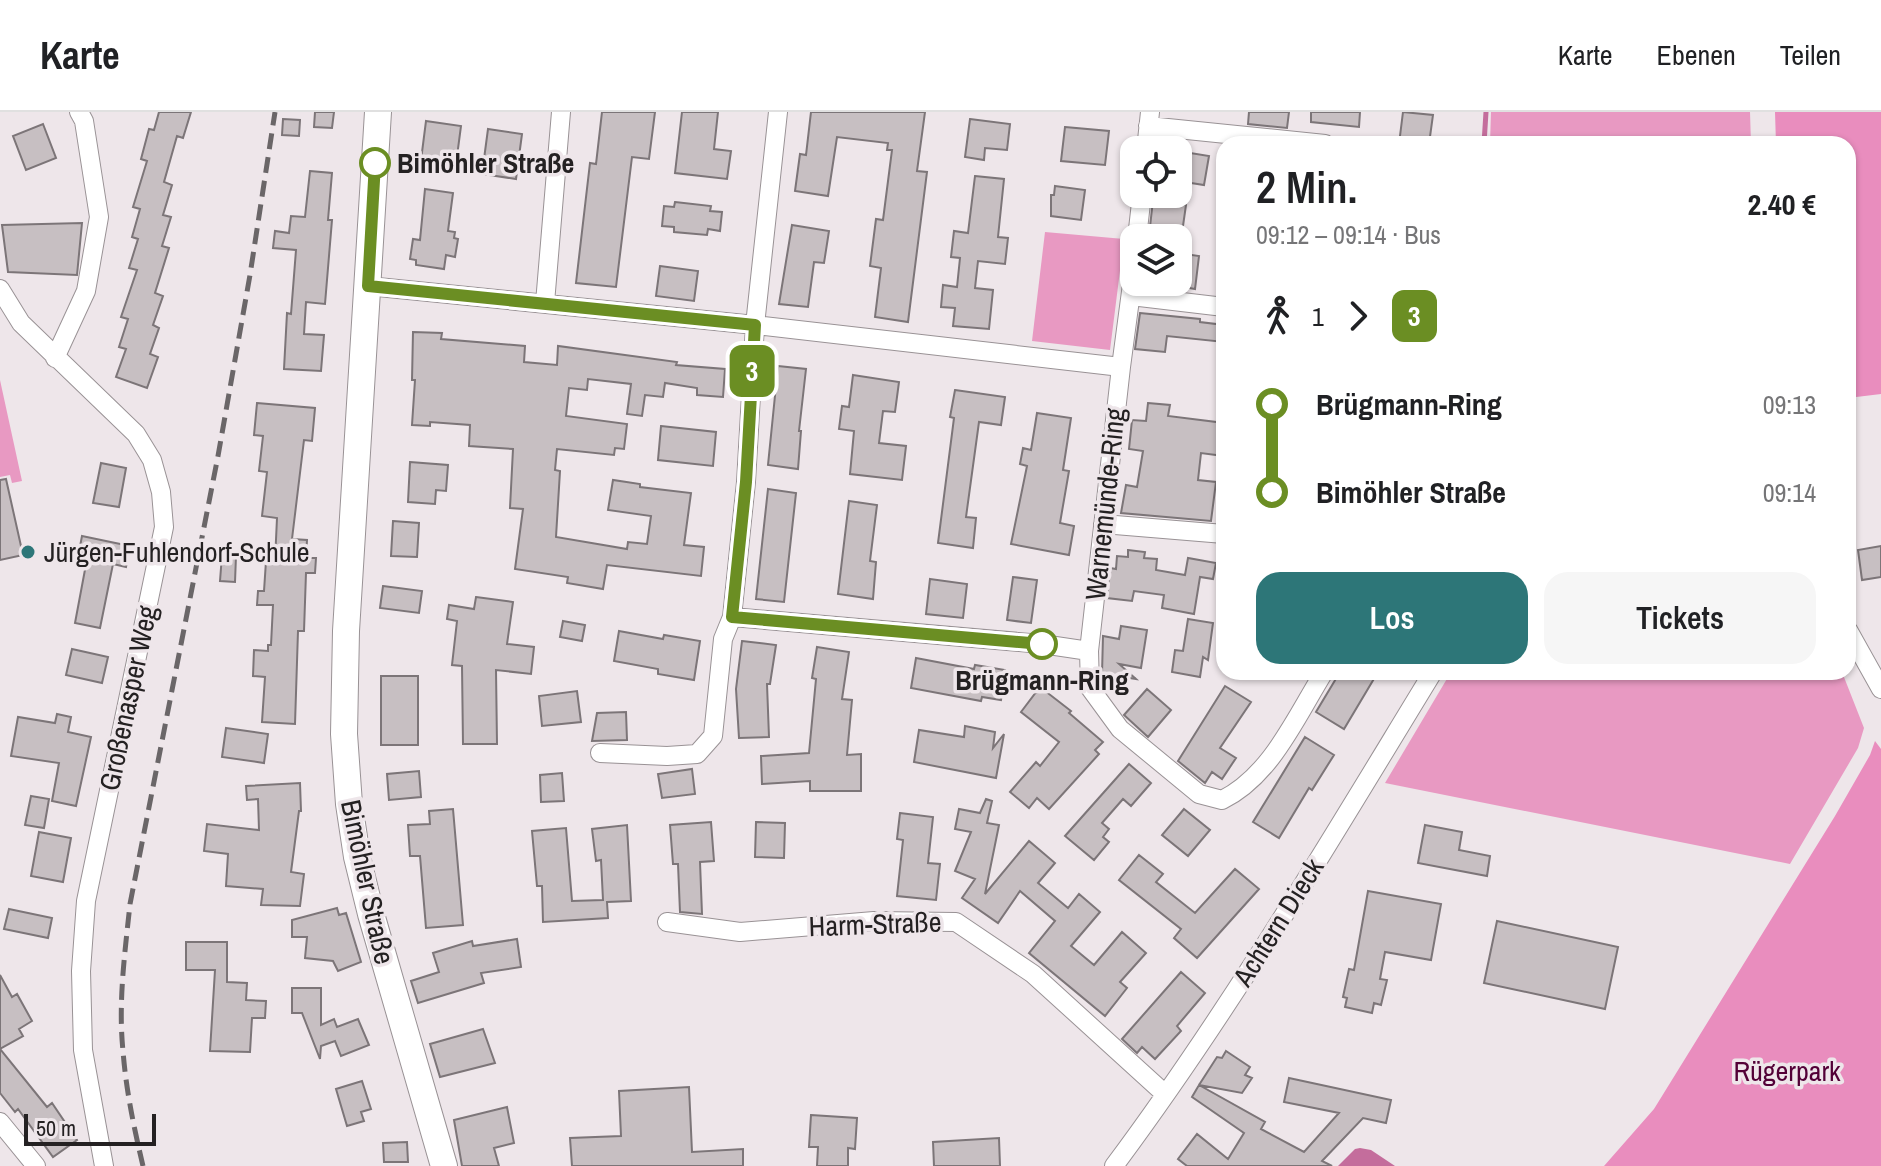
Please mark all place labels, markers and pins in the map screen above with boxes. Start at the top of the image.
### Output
place label: Bimöhler Straße [397,144,574,182]
marker: Bimöhler Straße [360,148,390,178]
place label: Jürgen-Fuhlendorf-Schule [44,533,309,571]
marker: Jürgen-Fuhlendorf-Schule [19,543,37,561]
marker: Brügmann-Ring [1027,629,1057,659]
place label: Brügmann-Ring [955,661,1129,699]

